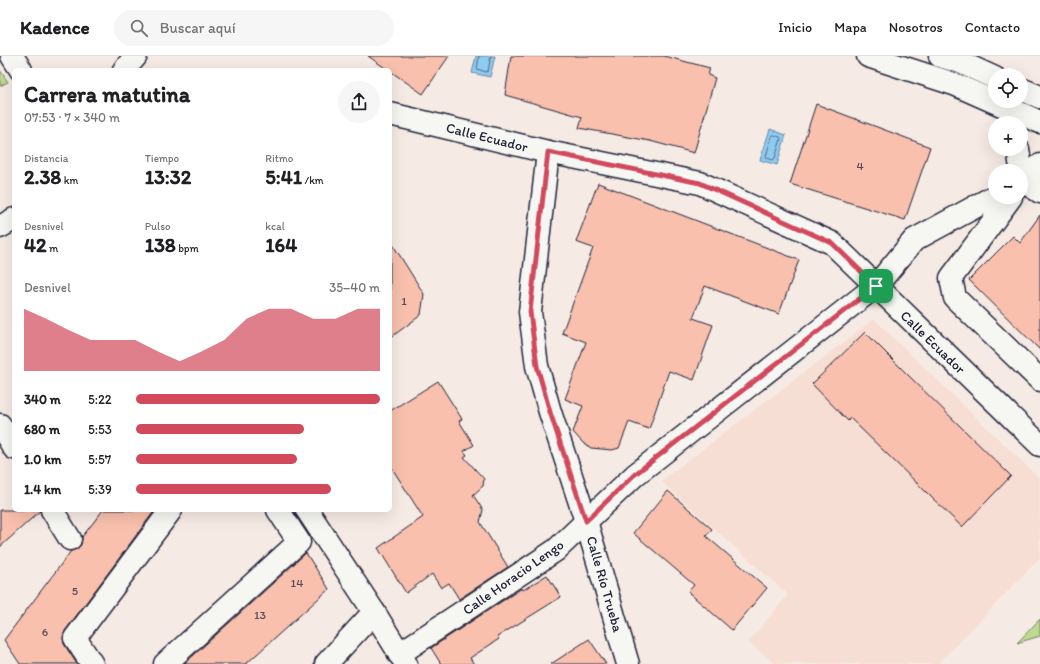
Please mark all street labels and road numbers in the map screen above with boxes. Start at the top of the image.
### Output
street label: Calle Ecuador [444,119,530,156]
street label: Calle Ecuador [897,307,969,378]
street label: Calle Río Trueba [583,534,627,635]
street label: Calle Horacio Lengo [459,536,567,619]

